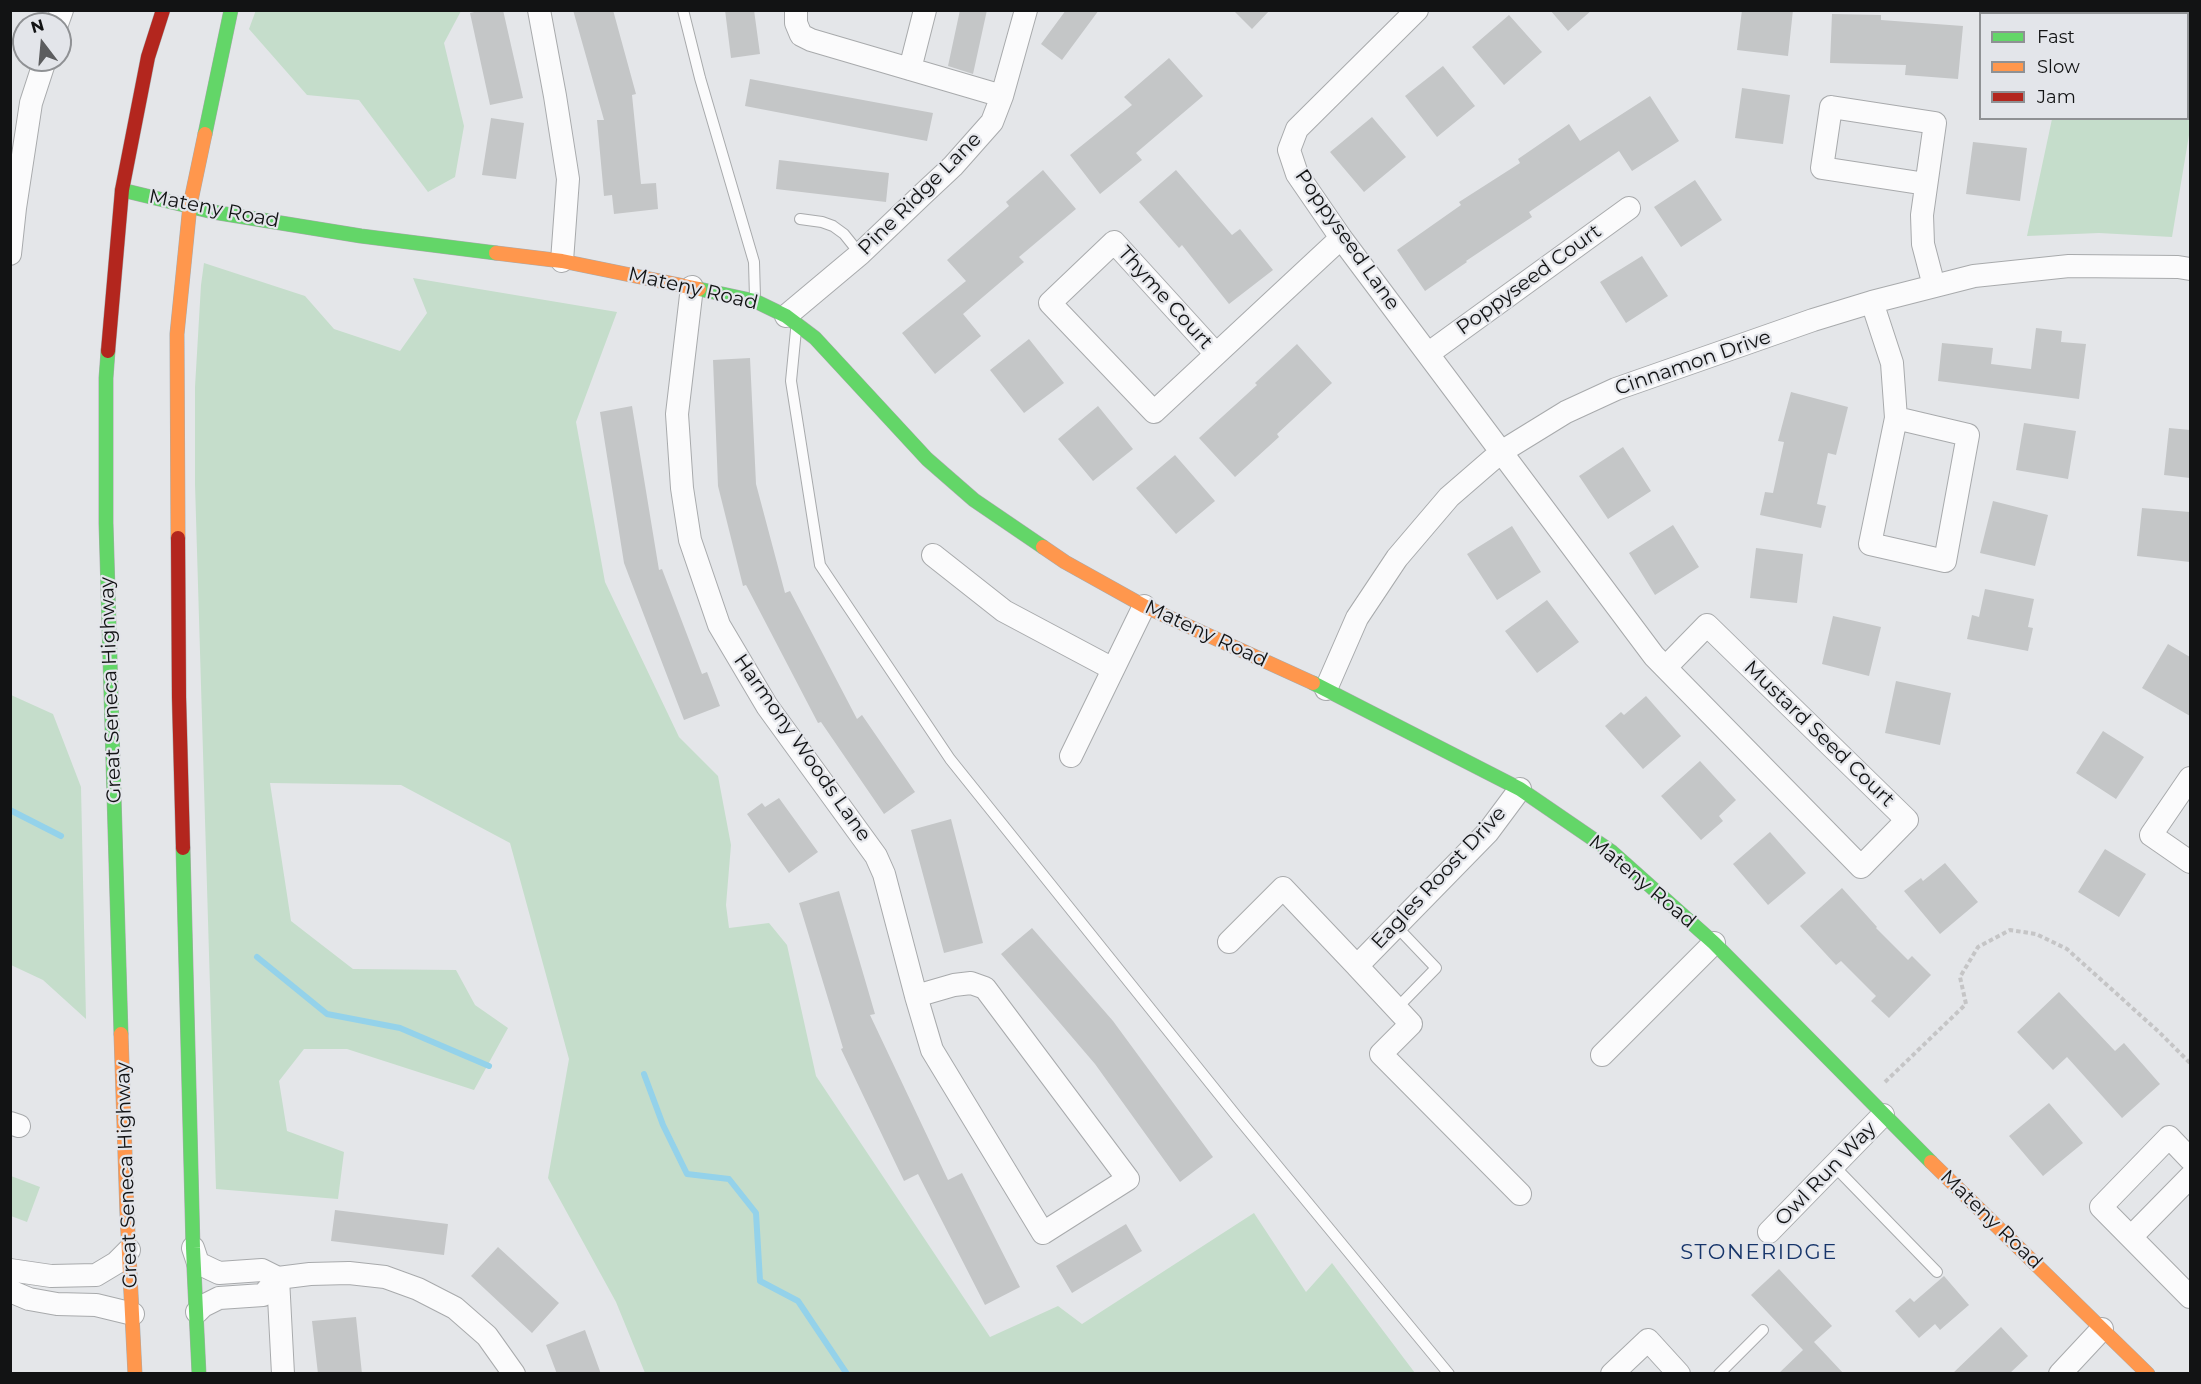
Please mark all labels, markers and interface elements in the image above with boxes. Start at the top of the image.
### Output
north arrow [12,12,72,72]
legend [1979,12,2189,120]
text: N [29,15,46,37]
text: Fast [2037,26,2075,48]
text: Slow [2037,56,2080,78]
text: Jam [2037,86,2076,108]
street label: Pine Ridge Lane [853,127,987,261]
street label: Poppyseed Lane [1290,165,1404,315]
street label: Mateny Road [147,185,281,233]
street label: Poppyseed Court [1452,219,1606,341]
street label: Thyme Court [1113,242,1217,354]
street label: Mateny Road [626,262,760,316]
street label: Cinnamon Drive [1612,325,1774,401]
street label: Great Seneca Highway [95,576,127,804]
street label: Mateny Road [1141,595,1271,673]
street label: Harmony Woods Lane [728,650,876,846]
street label: Mustard Seed Court [1739,656,1899,812]
street label: Eagles Roost Drive [1367,802,1511,954]
street label: Mateny Road [1584,830,1700,934]
street label: Great Seneca Highway [111,1061,143,1289]
street label: Owl Run Way [1770,1117,1882,1231]
street label: Mateny Road [1935,1165,2047,1275]
district label: STONERIDGE [1680,1240,1838,1266]

